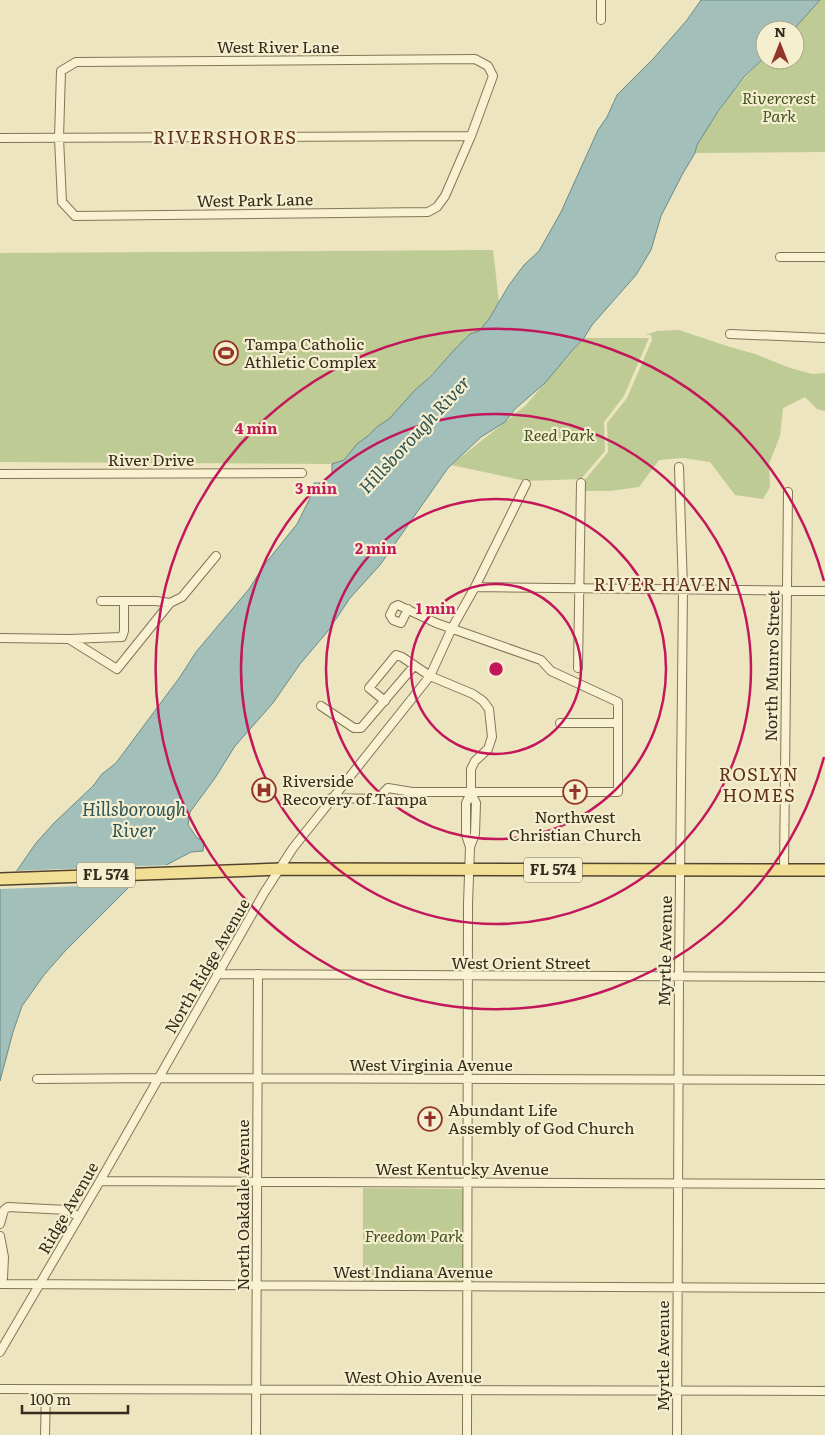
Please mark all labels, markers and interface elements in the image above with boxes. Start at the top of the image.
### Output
north arrow [755,20,805,70]
text: N [774,21,786,41]
street label: West River Lane [217,34,339,58]
park label: Rivercrest Park [742,85,817,127]
district label: RIVERSHORES [153,123,297,150]
street label: West Park Lane [196,186,313,212]
place label: Tampa Catholic Athletic Complex [244,331,377,373]
sports icon: Tampa Catholic Athletic Complex [213,340,239,366]
water label: Hillsborough River [352,369,476,499]
text: 4 min [235,416,278,439]
park label: Reed Park [523,422,595,446]
street label: River Drive [108,447,194,471]
text: 3 min [295,476,338,499]
text: 2 min [355,536,398,559]
district label: RIVER HAVEN [594,570,732,597]
street label: North Munro Street [758,590,784,742]
text: 1 min [416,596,457,619]
centre of rings [487,660,505,678]
district label: ROSLYN HOMES [719,760,799,808]
place label: Riverside Recovery of Tampa [282,768,428,810]
hospital icon: Riverside Recovery of Tampa [251,777,277,803]
church icon: Northwest Christian Church [562,779,588,805]
water label: Hillsborough River [82,795,187,843]
place label: Northwest Christian Church [509,804,642,846]
road number: FL 574 [524,858,582,882]
road number: FL 574 [77,862,135,888]
street label: North Ridge Avenue [158,893,255,1038]
street label: Myrtle Avenue [651,895,677,1007]
street label: West Orient Street [451,950,591,974]
street label: West Virginia Avenue [349,1052,513,1076]
place label: Abundant Life Assembly of God Church [448,1097,635,1139]
church icon: Abundant Life Assembly of God Church [417,1106,443,1132]
street label: North Oakdale Avenue [230,1119,254,1291]
street label: West Kentucky Avenue [375,1156,549,1180]
street label: Ridge Avenue [31,1157,103,1258]
park label: Freedom Park [364,1223,464,1247]
street label: West Indiana Avenue [333,1259,493,1283]
street label: Myrtle Avenue [650,1301,674,1411]
street label: West Ohio Avenue [344,1364,482,1388]
scale bar [22,1382,129,1414]
text: 100 m [30,1387,71,1410]

